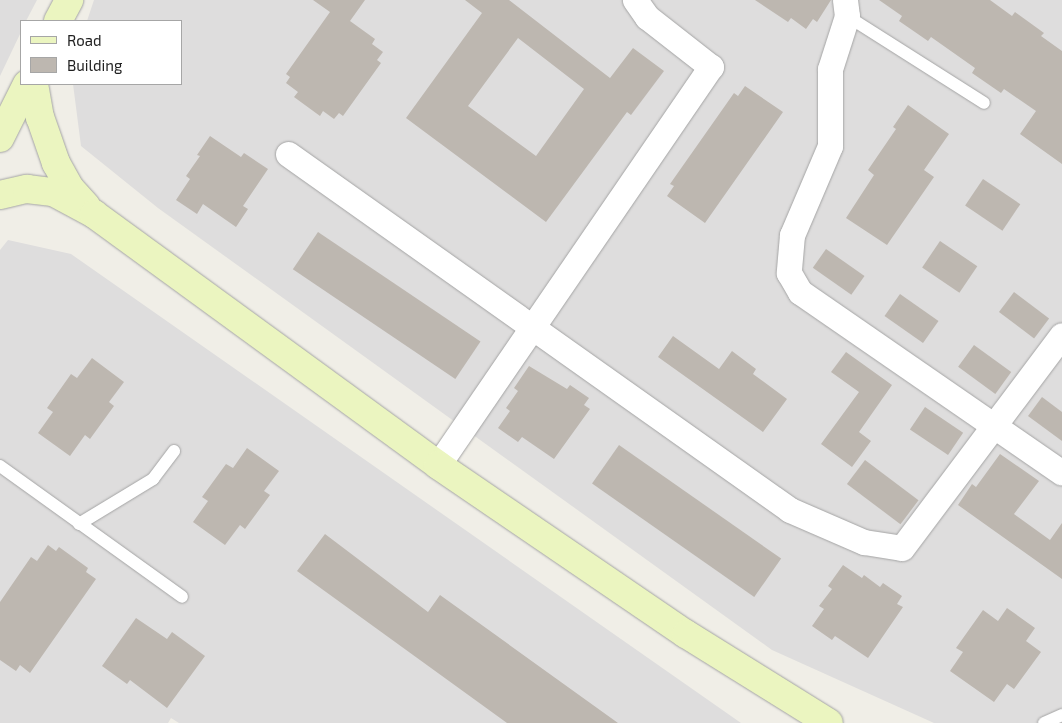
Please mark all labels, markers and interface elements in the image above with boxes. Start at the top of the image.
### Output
legend [20,20,182,85]
text: Road [67,31,102,49]
text: Building [67,56,122,74]

